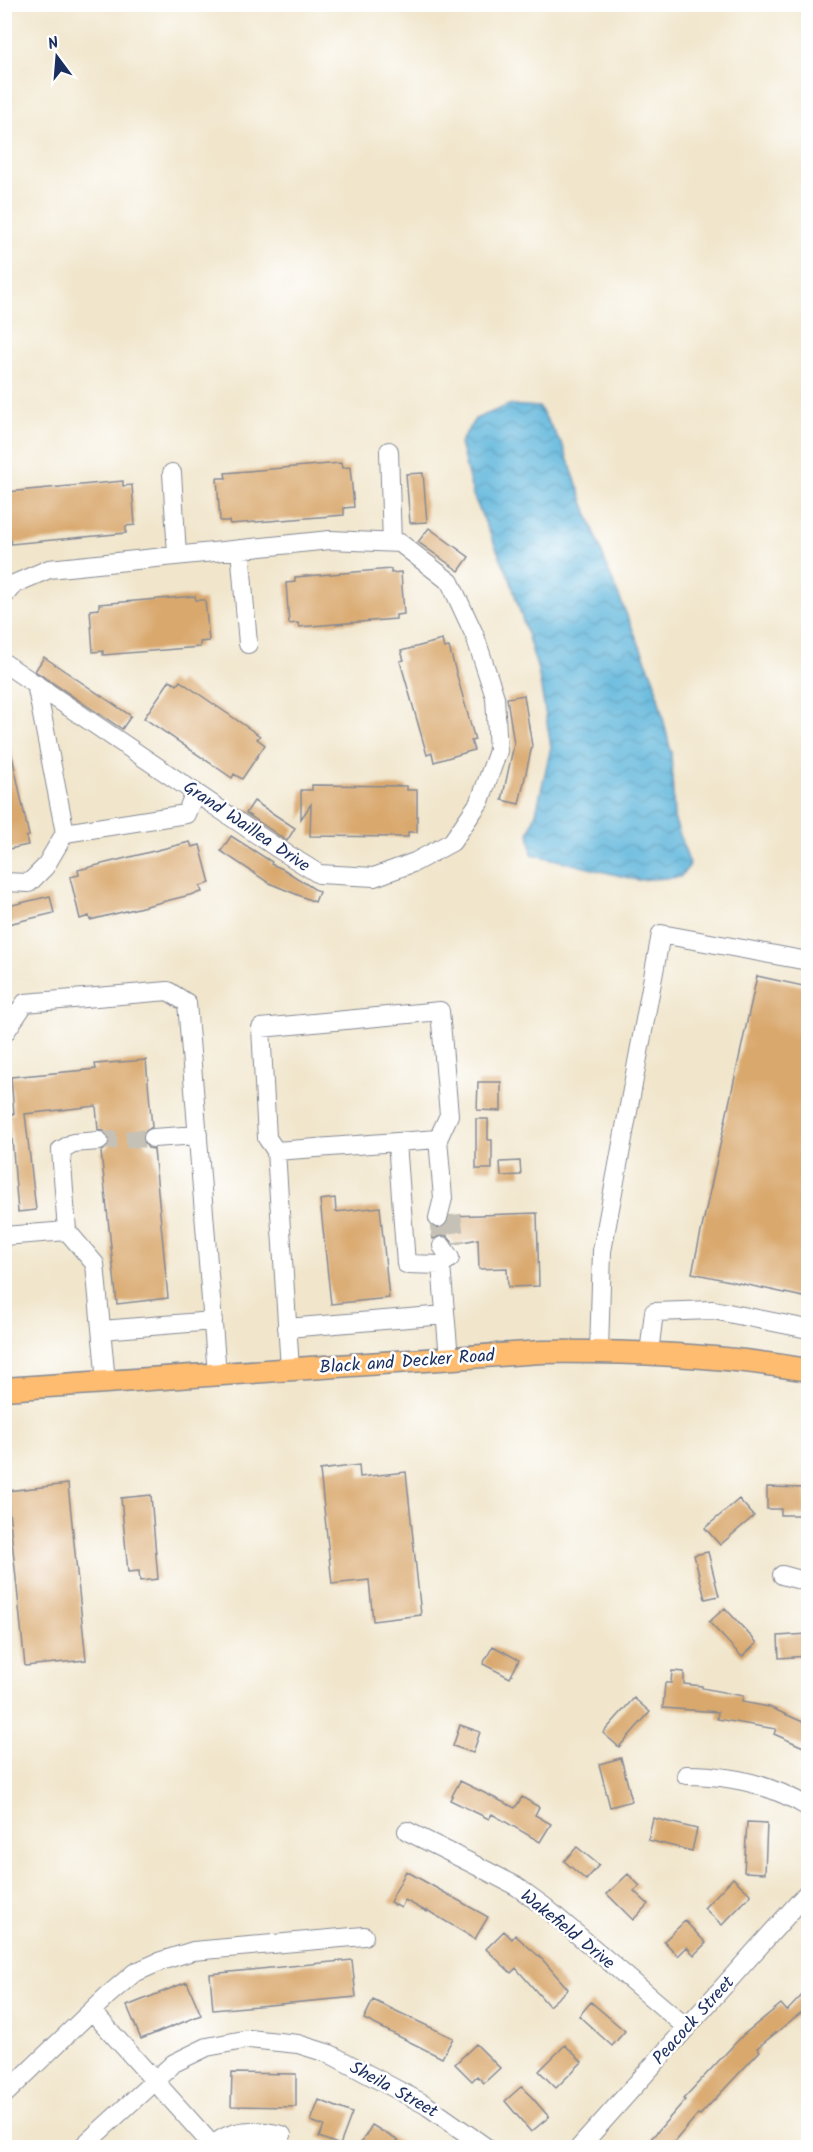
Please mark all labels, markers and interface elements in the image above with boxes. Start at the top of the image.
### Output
north arrow [27,27,87,87]
text: N [45,31,62,57]
street label: Grand Waillea Drive [177,774,316,881]
street label: Black and Decker Road [318,1342,497,1383]
street label: Wakefield Drive [513,1883,621,1978]
street label: Peacock Street [646,1969,743,2072]
street label: Sheila Street [344,2054,444,2127]

